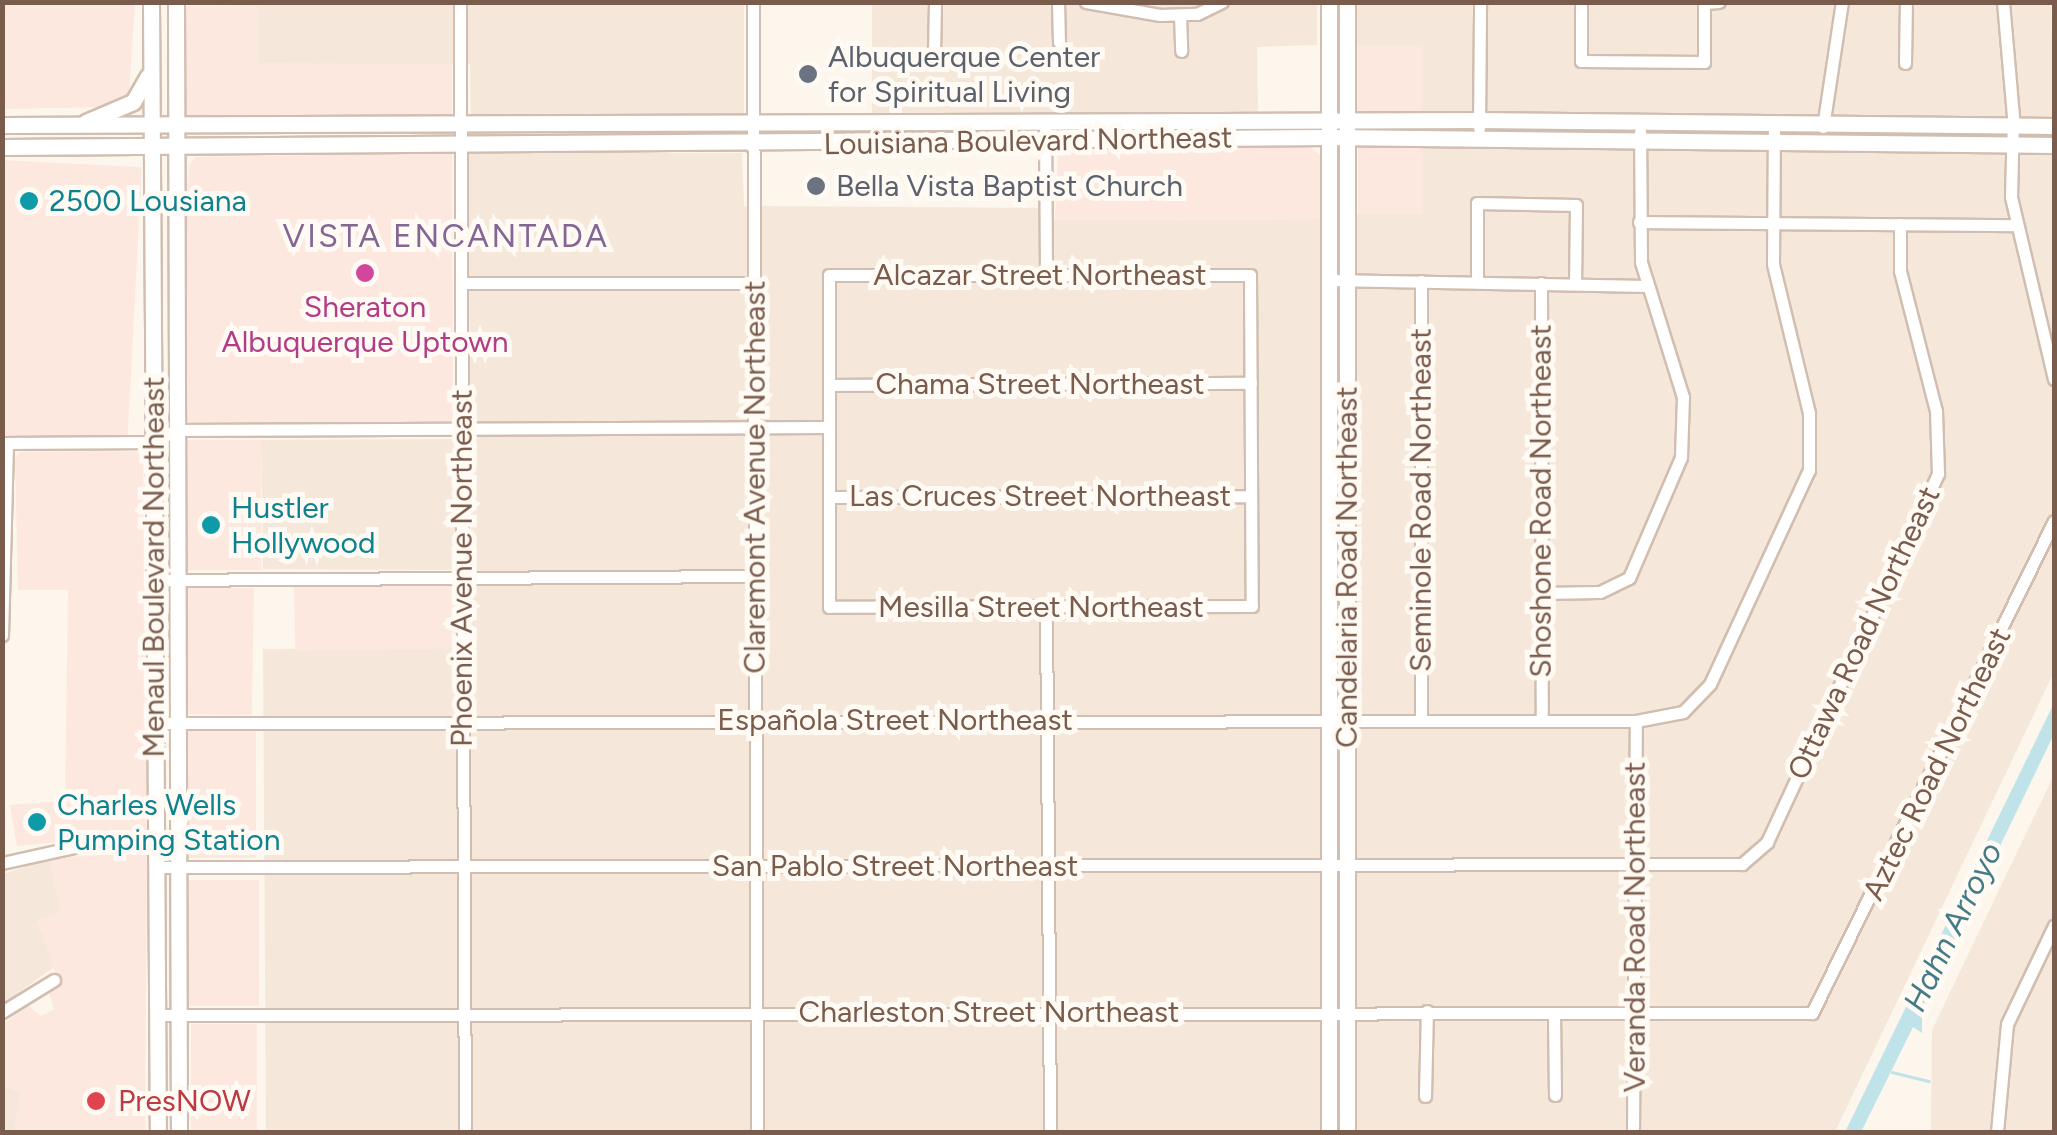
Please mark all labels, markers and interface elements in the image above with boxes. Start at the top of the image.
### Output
place label: Albuquerque Center for Spiritual Living [828,39,1100,110]
marker: Albuquerque Center for Spiritual Living [797,63,819,85]
street label: Louisiana Boulevard Northeast [823,119,1233,163]
place label: Bella Vista Baptist Church [836,168,1183,204]
marker: Bella Vista Baptist Church [805,175,827,197]
place label: 2500 Lousiana [49,183,247,219]
marker: 2500 Lousiana [18,190,40,212]
district label: VISTA ENCANTADA [282,217,610,255]
street label: Alcazar Street Northeast [873,257,1207,293]
marker: Sheraton Albuquerque Uptown [354,262,376,284]
street label: Claremont Avenue Northeast [737,280,773,674]
place label: Sheraton Albuquerque Uptown [221,289,509,360]
street label: Shoshone Road Northeast [1523,324,1559,678]
street label: Seminole Road Northeast [1403,328,1439,672]
street label: Chama Street Northeast [875,366,1205,402]
street label: Menaul Boulevard Northeast [136,376,172,758]
street label: Candelaria Road Northeast [1329,386,1365,748]
street label: Phoenix Avenue Northeast [444,389,480,747]
street label: Las Cruces Street Northeast [849,478,1231,514]
street label: Ottawa Road Northeast [1780,481,1948,785]
place label: Hustler Hollywood [231,490,375,560]
marker: Hustler Hollywood [200,514,222,536]
street label: Mesilla Street Northeast [878,589,1204,625]
street label: Aztec Road Northeast [1855,622,2019,906]
street label: Española Street Northeast [717,702,1073,738]
street label: Veranda Road Northeast [1617,762,1653,1092]
place label: Charles Wells Pumping Station [57,787,280,858]
marker: Charles Wells Pumping Station [26,811,48,833]
water label: Hahn Arroyo [1896,836,2010,1018]
street label: San Pablo Street Northeast [712,848,1078,884]
street label: Charleston Street Northeast [799,994,1179,1030]
place label: PresNOW [118,1083,251,1119]
marker: PresNOW [83,1088,109,1114]

